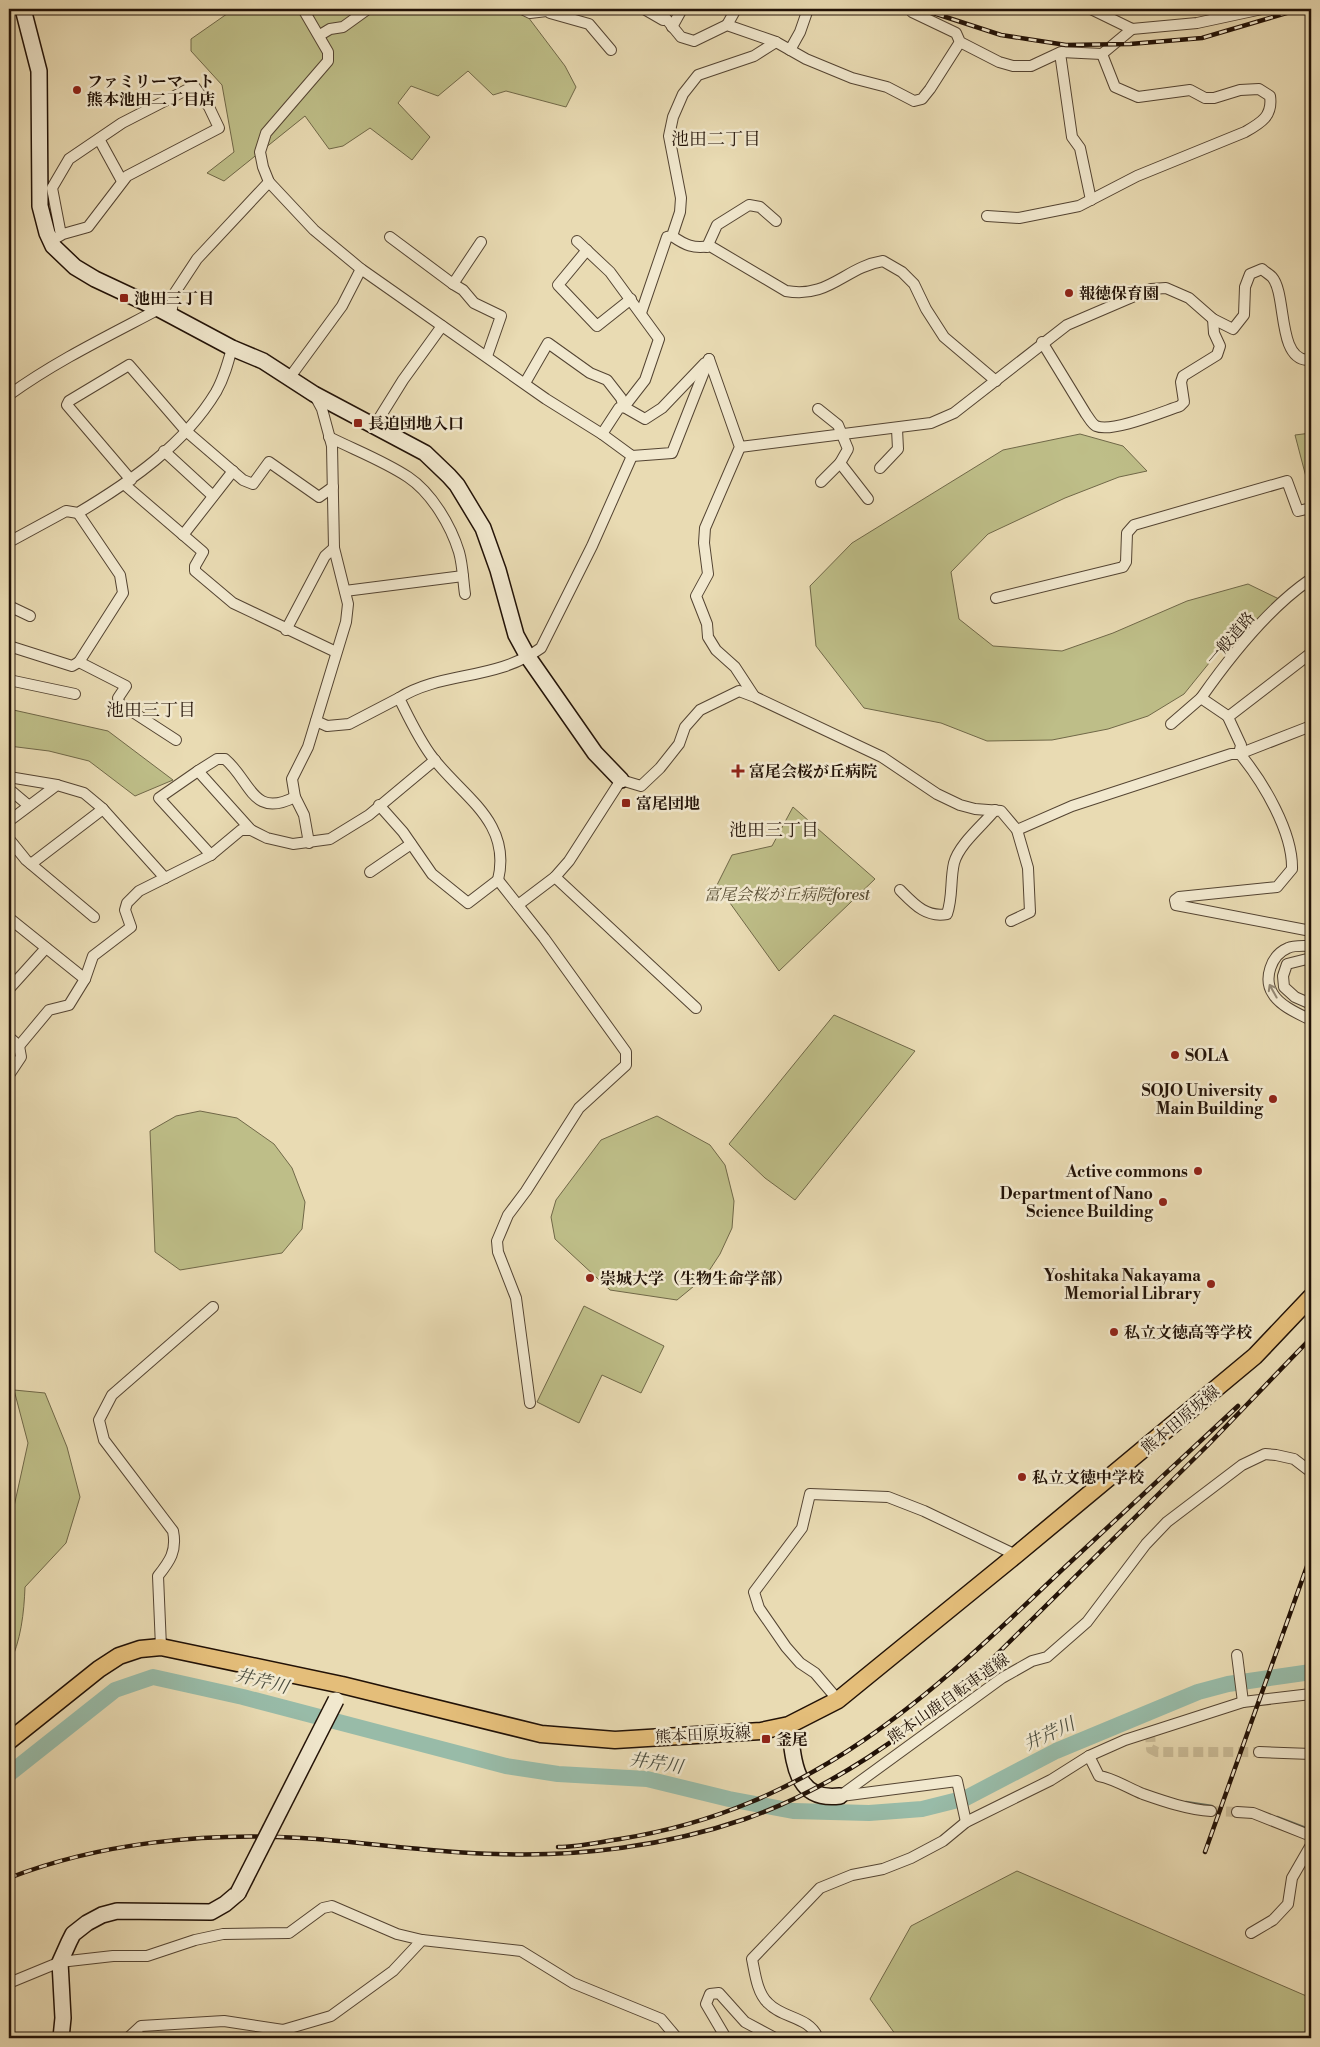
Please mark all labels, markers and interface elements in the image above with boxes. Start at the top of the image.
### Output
place label: ファミリーマート 熊本池田二丁目店 [87,72,215,110]
marker: ファミリーマート 熊本池田二丁目店 [71,84,83,96]
district label: 池田二丁目 [671,128,761,151]
place label: 報徳保育園 [1079,284,1159,304]
marker: 報徳保育園 [1063,287,1075,299]
place label: 池田三丁目 [134,289,214,309]
marker: 池田三丁目 [118,292,130,304]
place label: 長迫団地入口 [368,414,464,434]
marker: 長迫団地入口 [352,417,364,429]
street label: 一般道路 [1202,608,1259,669]
district label: 池田三丁目 [106,699,196,722]
place label: 富尾会桜が丘病院 [749,762,877,782]
marker: 富尾会桜が丘病院 [731,764,745,778]
place label: 富尾団地 [636,794,700,814]
marker: 富尾団地 [620,797,632,809]
district label: 池田三丁目 [729,819,819,842]
park label: 富尾会桜が丘病院forest [704,885,871,905]
one-way arrow [1268,984,1278,999]
place label: SOLA [1185,1046,1230,1066]
marker: SOLA [1169,1049,1181,1061]
place label: SOJO University Main Building [1142,1081,1264,1119]
marker: SOJO University Main Building [1267,1093,1279,1105]
place label: Active commons [1065,1162,1188,1182]
marker: Active commons [1192,1165,1204,1177]
place label: Department of Nano Science Building [1000,1184,1154,1222]
marker: Department of Nano Science Building [1157,1196,1169,1208]
place label: Yoshitaka Nakayama Memorial Library [1043,1266,1202,1304]
place label: 崇城大学（生物生命学部） [600,1269,792,1289]
marker: 崇城大学（生物生命学部） [584,1272,596,1284]
marker: Yoshitaka Nakayama Memorial Library [1205,1278,1217,1290]
place label: 私立文徳高等学校 [1124,1323,1253,1343]
marker: 私立文徳高等学校 [1108,1326,1120,1338]
street label: 熊本田原坂線 [1137,1381,1224,1458]
place label: 私立文徳中学校 [1032,1468,1145,1488]
marker: 私立文徳中学校 [1016,1471,1028,1483]
street label: 熊本山鹿自転車道線 [884,1649,1013,1748]
water label: 井芹川 [233,1664,293,1700]
water label: 井芹川 [1020,1712,1080,1756]
street label: 熊本田原坂線 [655,1722,752,1747]
place label: 釜尾 [776,1730,808,1750]
marker: 釜尾 [760,1733,772,1745]
water label: 井芹川 [627,1748,686,1779]

